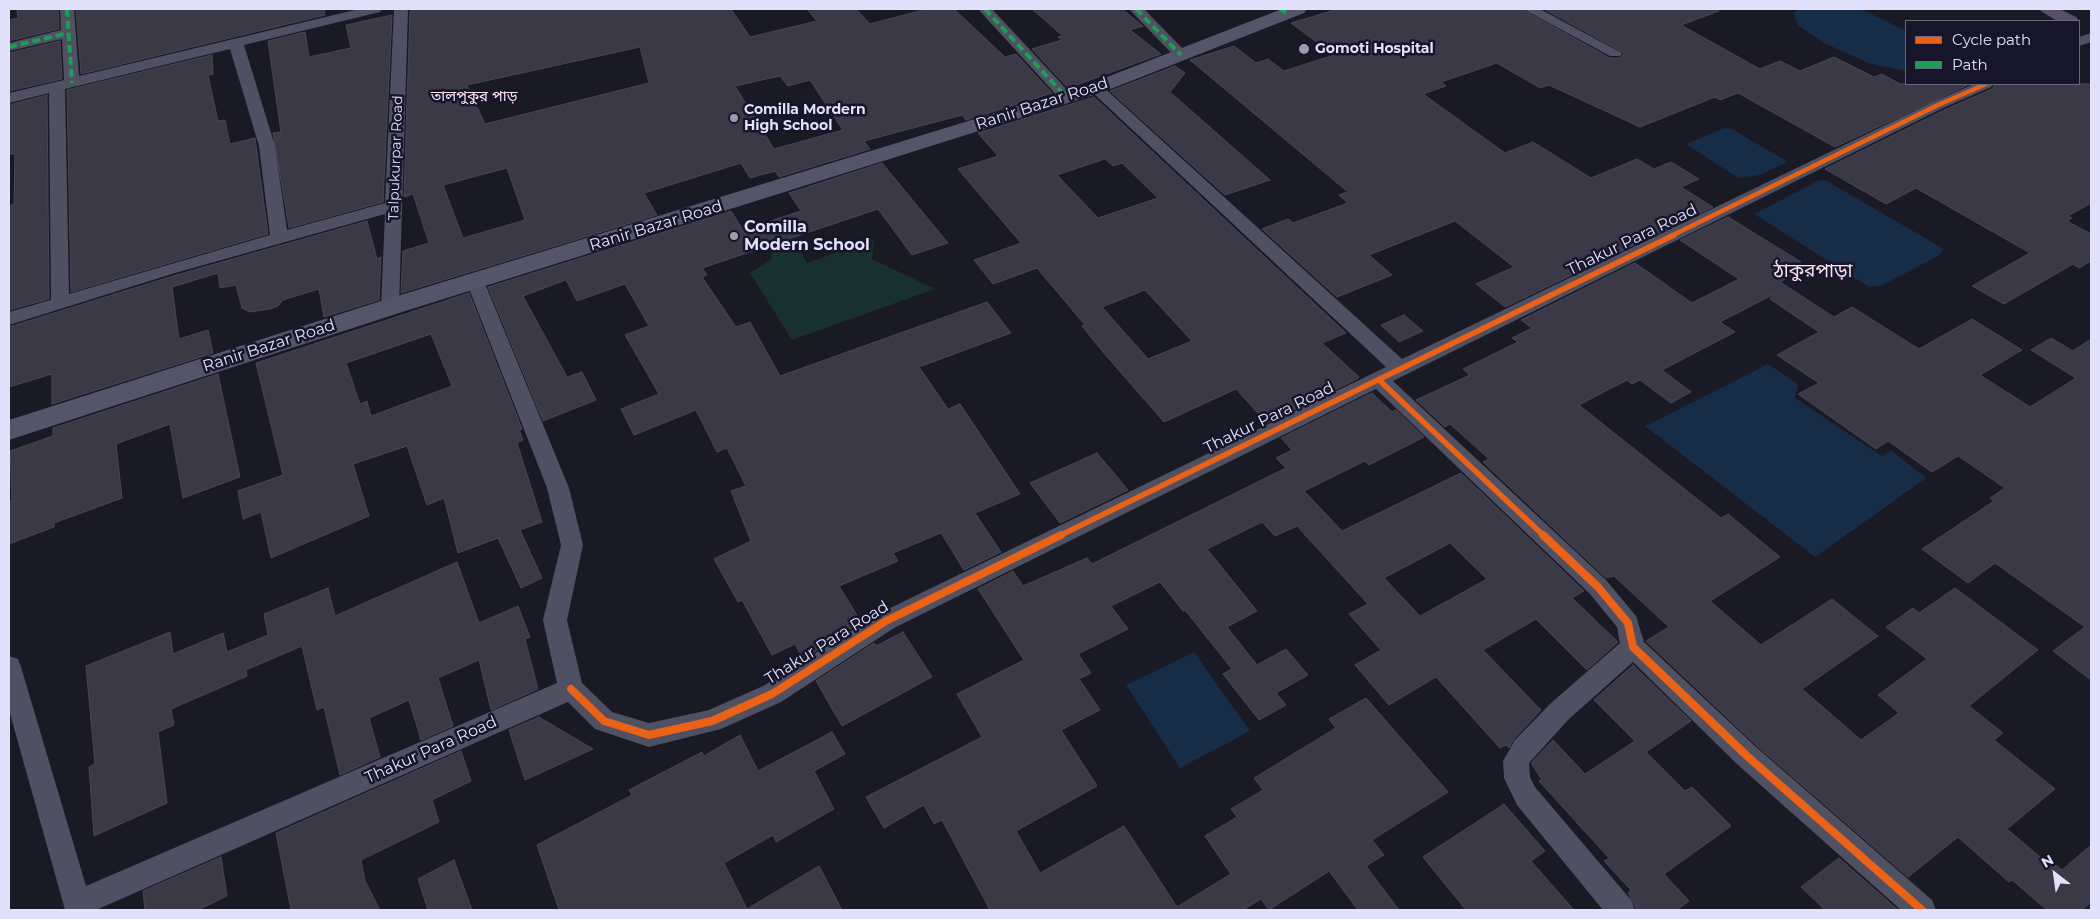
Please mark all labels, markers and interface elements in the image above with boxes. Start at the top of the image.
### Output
legend [1905,20,2080,85]
text: Cycle path [1952,30,2031,49]
place label: Gomoti Hospital [1315,41,1434,57]
marker: Gomoti Hospital [1297,42,1311,56]
text: Path [1952,55,1988,74]
street label: Ranir Bazar Road [973,74,1111,134]
district label: তালপুকুর পাড় [431,88,517,106]
street label: Talpukurpar Road [385,95,407,221]
place label: Comilla Mordern High School [744,102,866,134]
marker: Comilla Mordern High School [728,112,740,124]
street label: Ranir Bazar Road [587,197,725,255]
street label: Thakur Para Road [1564,200,1700,280]
place label: Comilla Modern School [744,217,870,255]
marker: Comilla Modern School [728,230,740,242]
district label: ঠাকুরপাড়া [1773,260,1853,282]
street label: Ranir Bazar Road [200,316,338,376]
street label: Thakur Para Road [1201,378,1337,458]
street label: Thakur Para Road [762,597,892,689]
street label: Thakur Para Road [362,712,500,788]
north arrow [2030,849,2080,899]
text: N [2038,850,2057,872]

